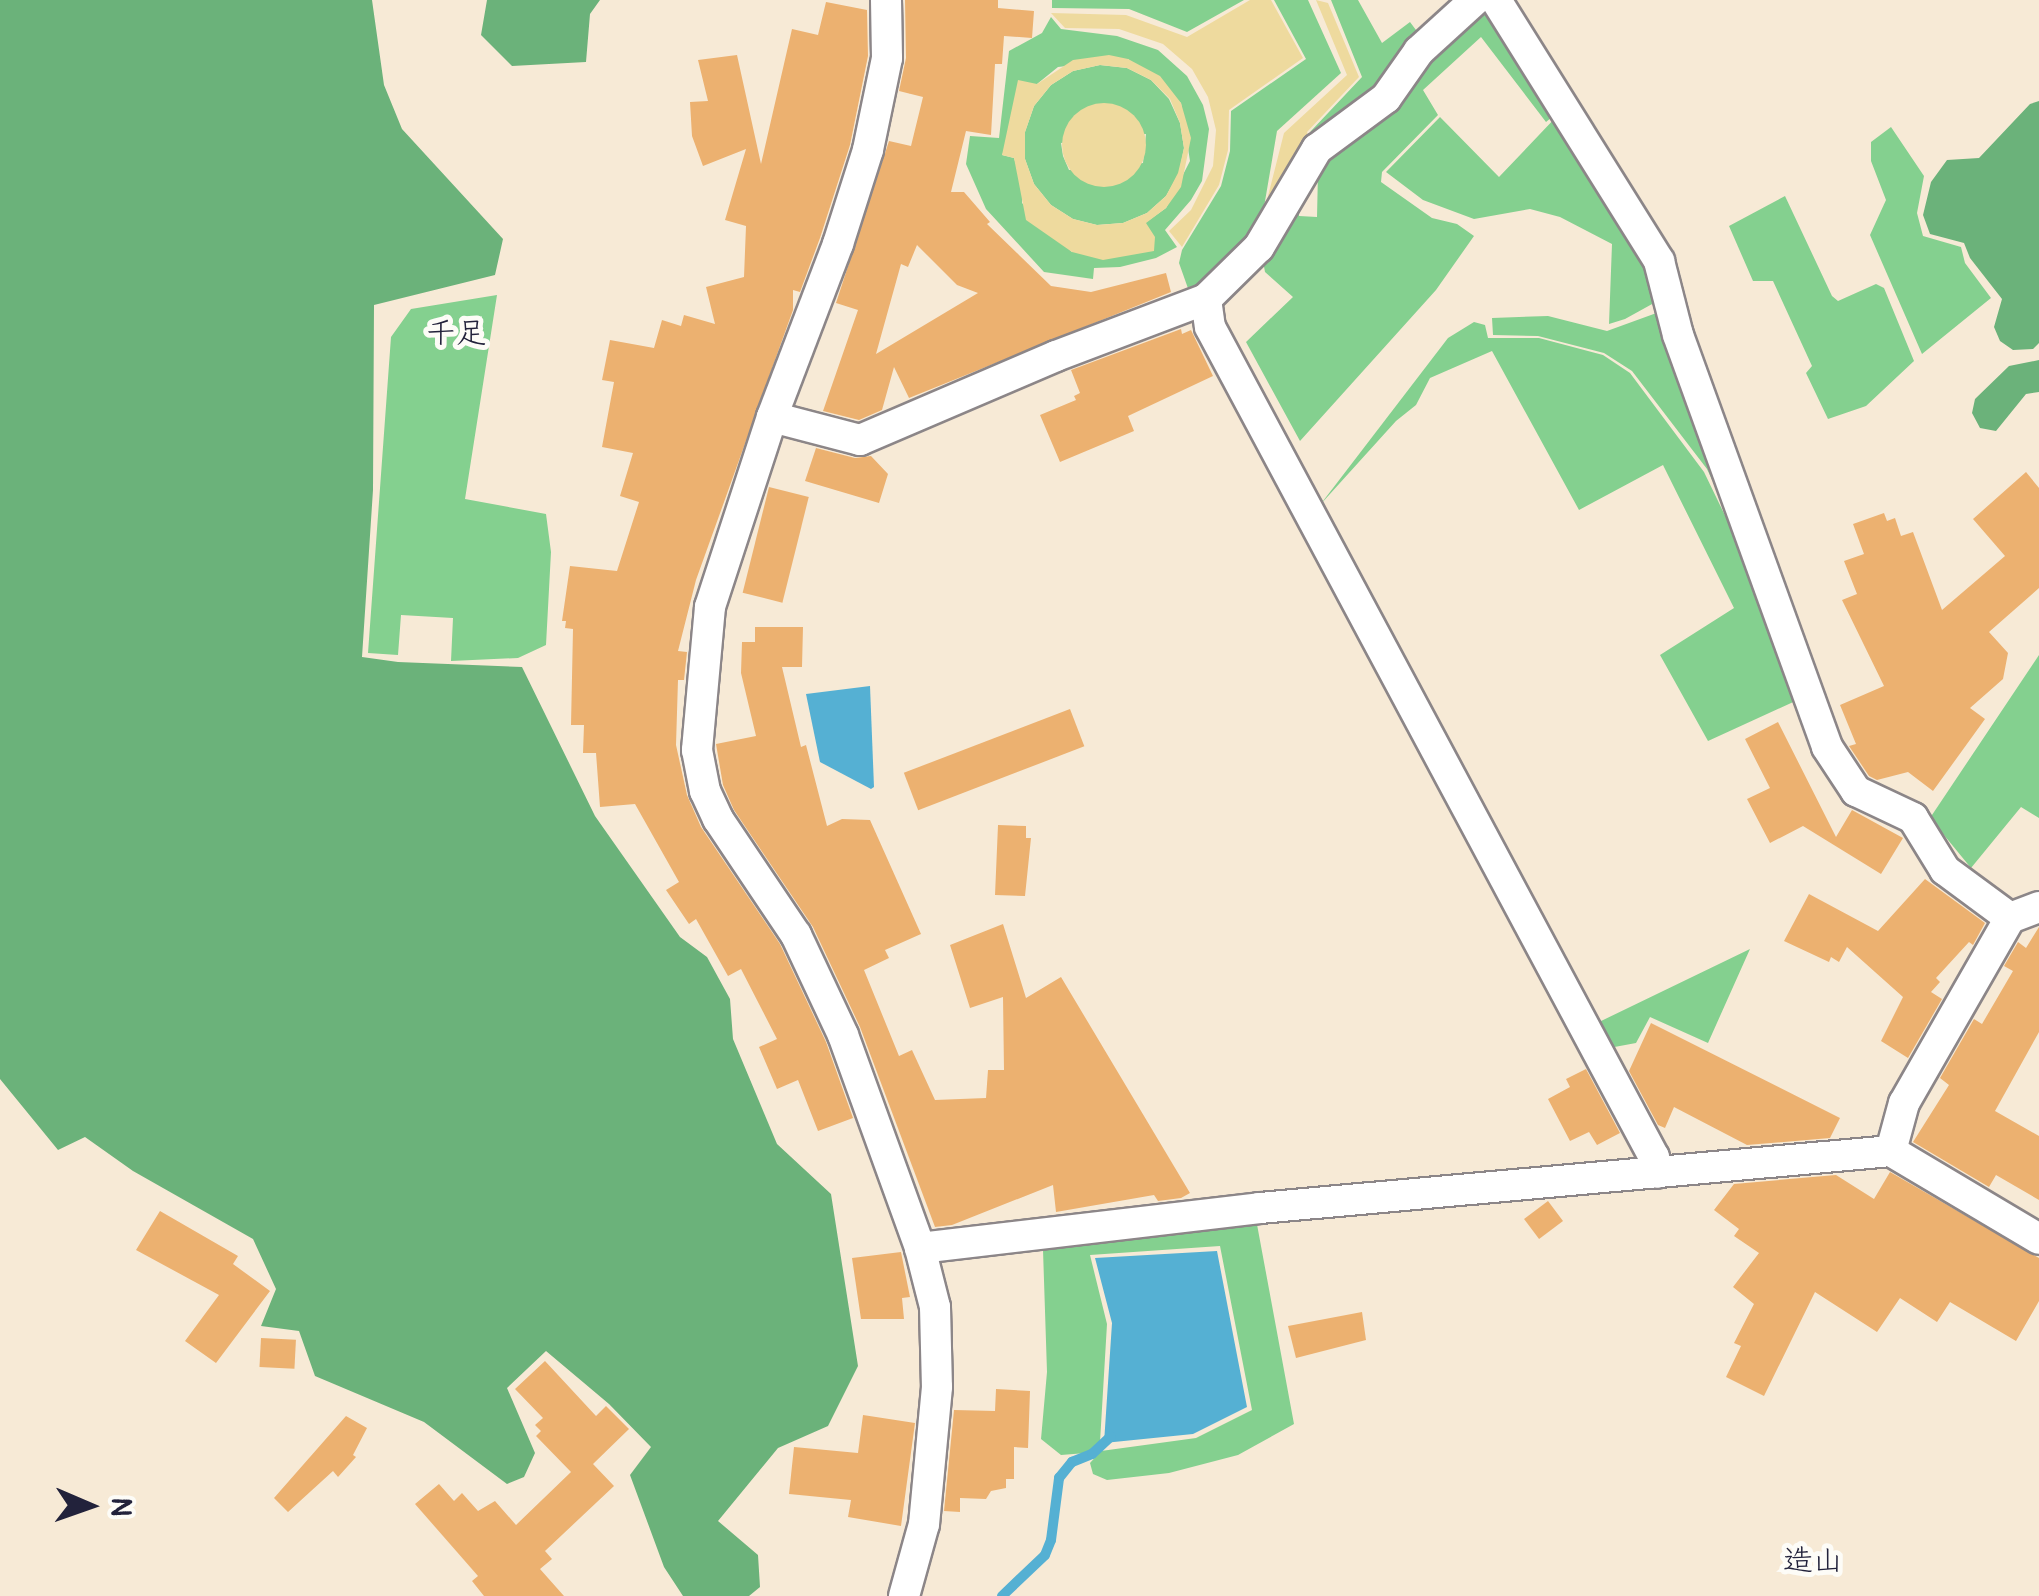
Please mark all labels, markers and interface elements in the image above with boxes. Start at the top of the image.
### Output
district label: 千足 [426,316,486,352]
north arrow [40,1456,140,1556]
text: N [103,1497,138,1517]
district label: 造山 [1783,1543,1843,1579]

